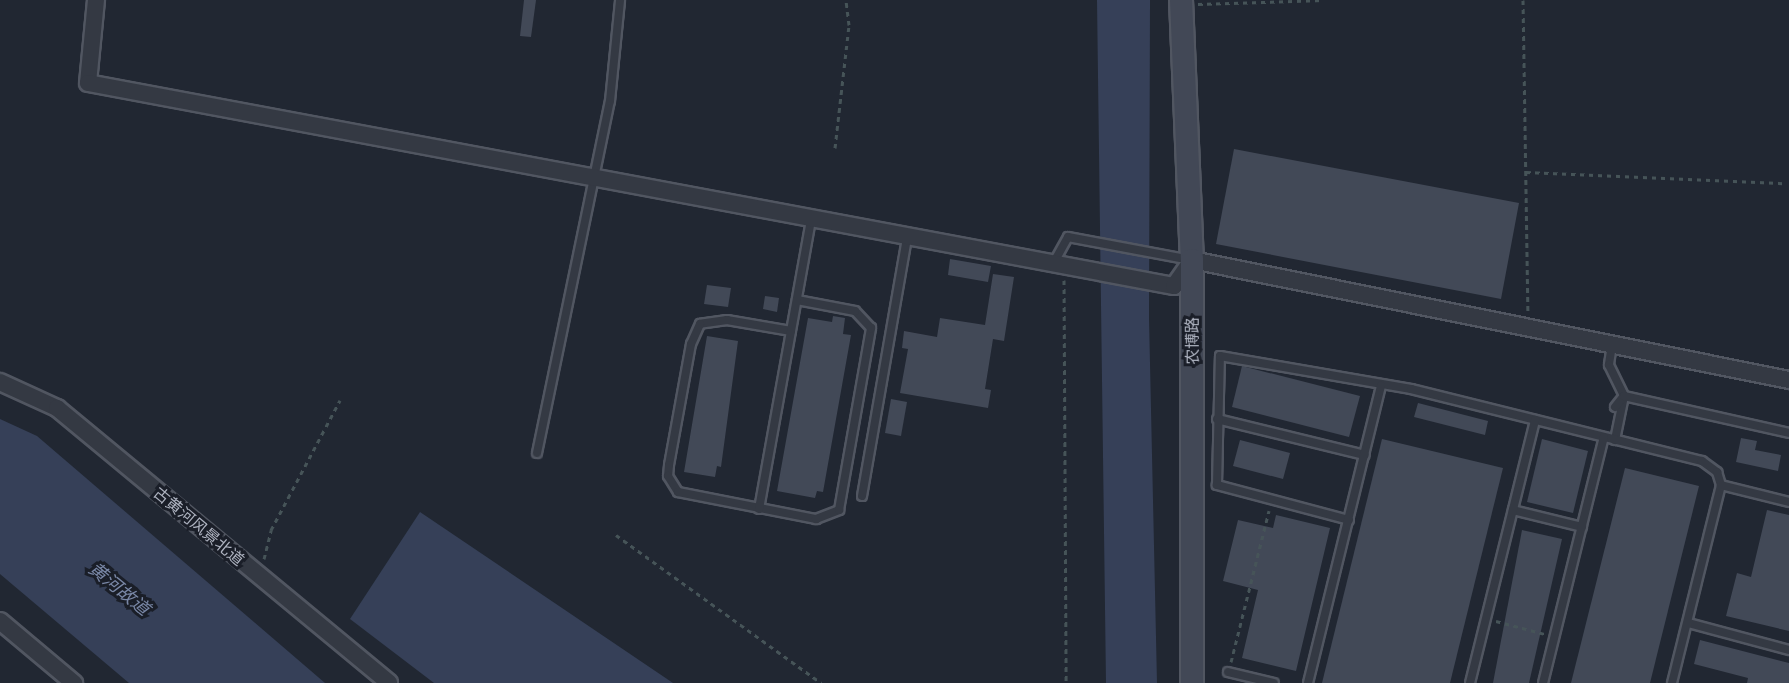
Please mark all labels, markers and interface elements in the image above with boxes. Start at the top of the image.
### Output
street label: 农博路 [1182,317,1202,365]
street label: 古黄河风景北道 [150,483,248,569]
water label: 黄河故道 [84,558,154,620]

